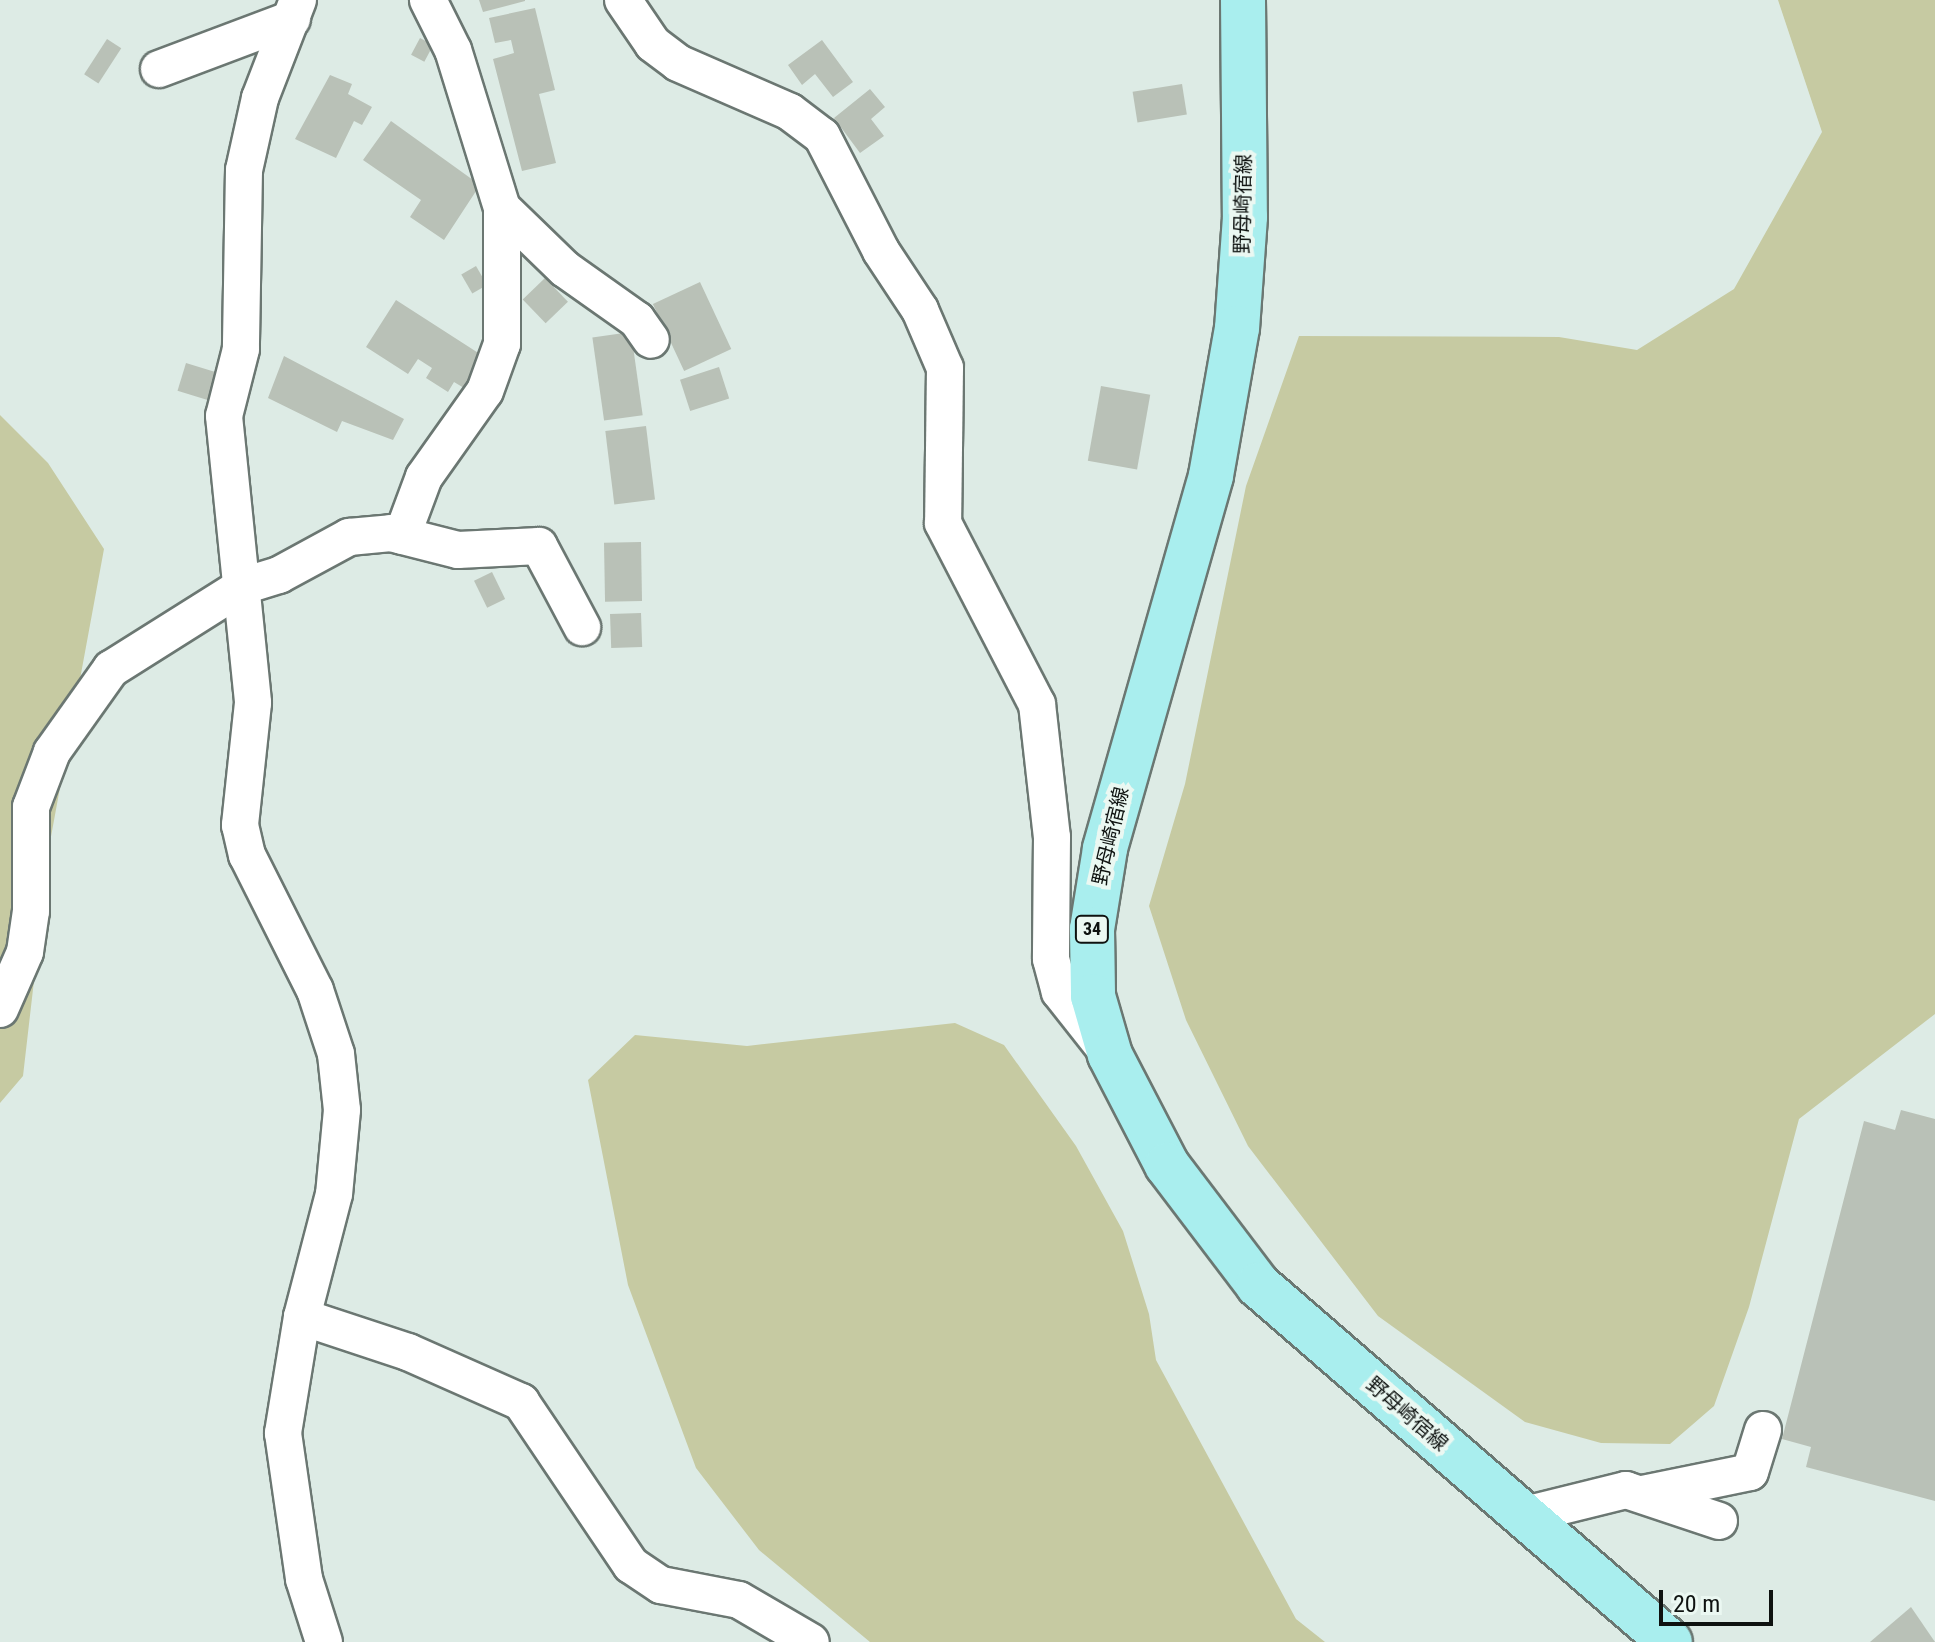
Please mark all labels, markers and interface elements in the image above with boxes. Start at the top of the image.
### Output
street label: 野母崎宿線 [1230,154,1256,254]
street label: 野母崎宿線 [1088,785,1134,887]
road number: 34 [1074,915,1110,943]
street label: 野母崎宿線 [1361,1372,1453,1456]
scale bar [1663,1574,1777,1624]
text: 20 m [1673,1590,1720,1618]

